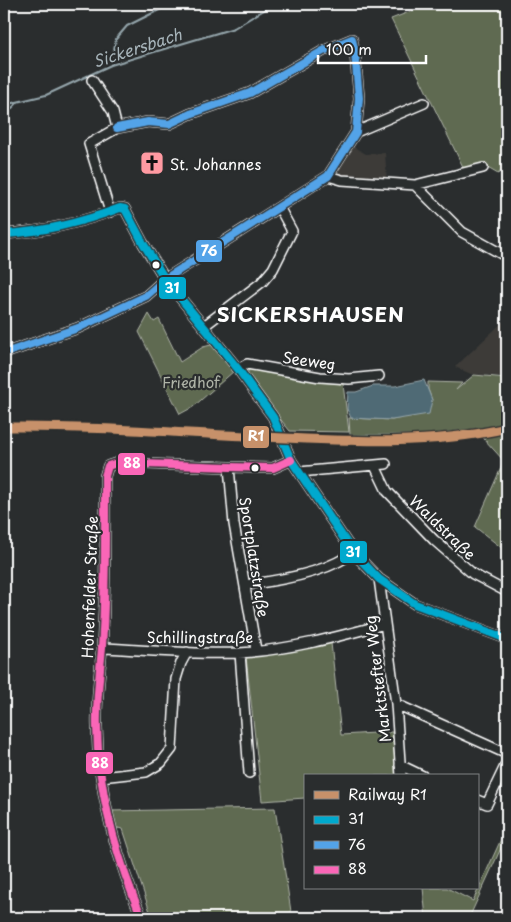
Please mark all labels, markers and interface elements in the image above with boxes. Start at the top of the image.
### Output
water label: Sickersbach [90,21,185,73]
scale bar [318,32,426,64]
text: 100 m [326,37,372,60]
church icon: St. Johannes [139,150,165,176]
place label: St. Johannes [170,152,261,175]
line badge: 76 [195,239,223,263]
text: 76 [201,240,217,261]
unlabelled marker [151,260,161,270]
line badge: 31 [158,276,187,300]
text: 31 [164,277,180,298]
district label: SICKERSHAUSEN [217,299,405,329]
street label: Seeweg [281,345,337,375]
park label: Friedhof [162,370,221,393]
line badge: R1 [242,425,270,449]
text: R1 [248,425,265,446]
line badge: 88 [117,452,146,476]
text: 88 [123,452,141,473]
unlabelled marker [250,463,260,473]
street label: Waldstraße [405,489,481,565]
street label: Sportplatzstraße [234,495,276,619]
street label: Hohenfelder Straße [75,515,103,659]
line badge: 31 [339,540,368,564]
text: 31 [345,541,361,562]
street label: Marktstefter Weg [358,614,396,744]
street label: Schillingstraße [147,625,253,648]
line badge: 88 [85,751,114,775]
text: 88 [91,752,109,773]
legend [304,774,478,890]
text: Railway R1 [348,782,427,805]
text: 31 [348,806,364,829]
text: 76 [348,832,366,855]
text: 88 [348,856,367,879]

